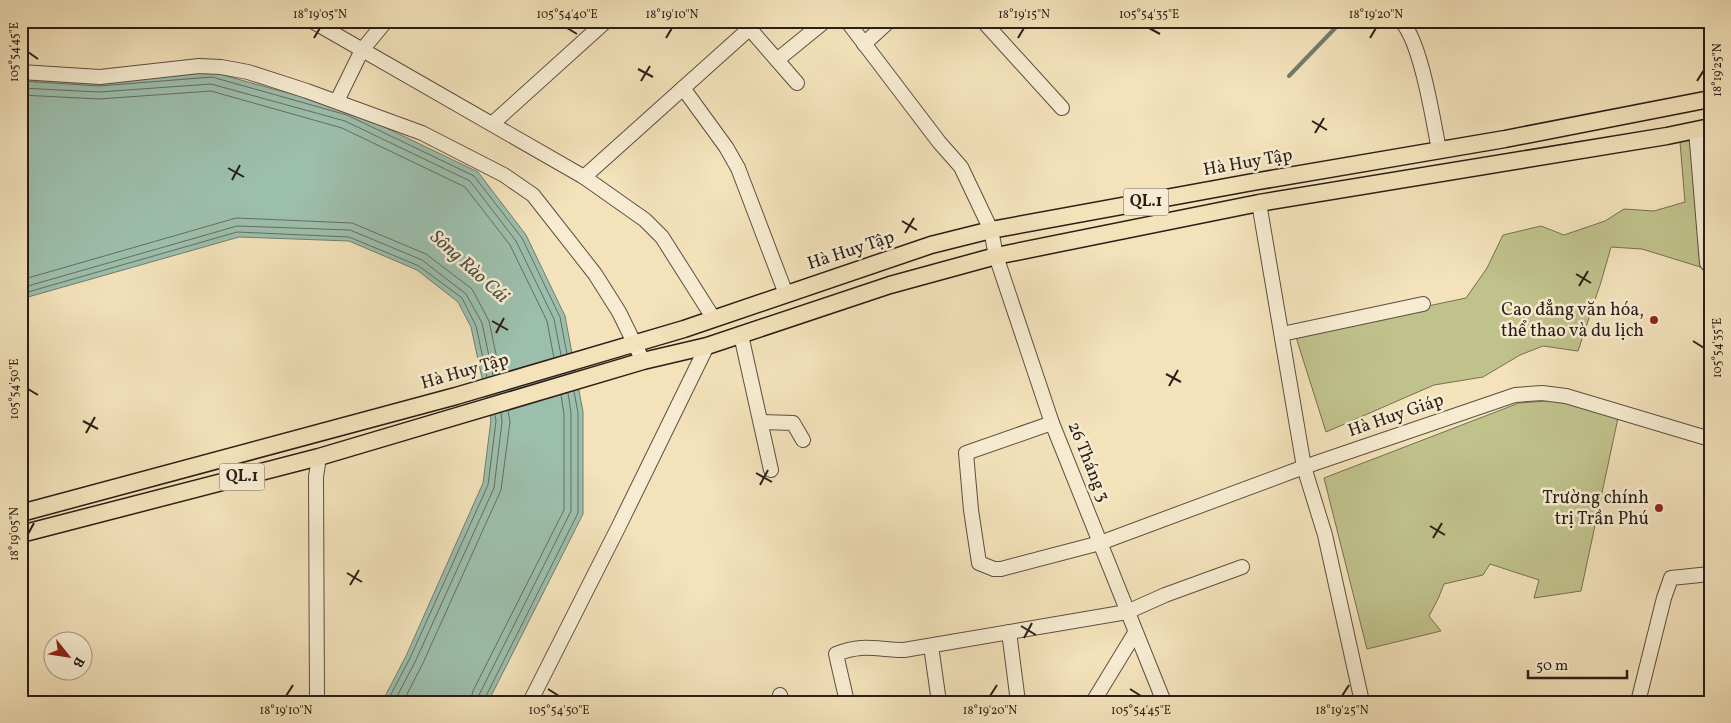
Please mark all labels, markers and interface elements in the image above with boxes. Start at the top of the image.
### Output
text: 18°19'05"N [293,7,347,23]
text: 105°54'40"E [536,7,598,23]
text: 18°19'10"N [646,7,699,23]
text: 18°19'15"N [998,7,1050,23]
text: 105°54'35"E [1119,7,1179,23]
text: 18°19'20"N [1349,7,1403,23]
text: 105°54'45"E [7,22,23,82]
text: 18°19'25"N [1710,43,1726,97]
street label: Hà Huy Tập [1201,143,1295,183]
road number: QL.1 [1124,188,1168,216]
water label: Sông Rào Cái [424,225,514,310]
street label: Hà Huy Tập [804,225,898,277]
place label: Cao đẳng văn hóa, thể thao và du lịch [1501,298,1644,344]
marker: Cao đẳng văn hóa, thể thao và du lịch [1648,314,1660,326]
text: 105°54'35"E [1710,318,1726,378]
street label: Hà Huy Tập [418,348,512,396]
text: 105°54'50"E [7,359,23,419]
street label: Hà Huy Giáp [1345,388,1447,444]
street label: 26 Tháng 3 [1061,418,1115,506]
road number: QL.1 [220,464,264,491]
place label: Trường chính trị Trần Phú [1542,486,1649,532]
marker: Trường chính trị Trần Phú [1653,502,1665,514]
text: 18°19'05"N [7,507,23,561]
north arrow [42,630,92,680]
scale bar [1528,648,1627,680]
text: B [67,653,89,671]
text: 50 m [1536,656,1568,677]
text: 18°19'10"N [260,703,313,719]
text: 105°54'50"E [529,703,589,719]
text: 18°19'20"N [963,703,1017,719]
text: 105°54'45"E [1111,703,1171,719]
text: 18°19'25"N [1315,703,1369,719]

